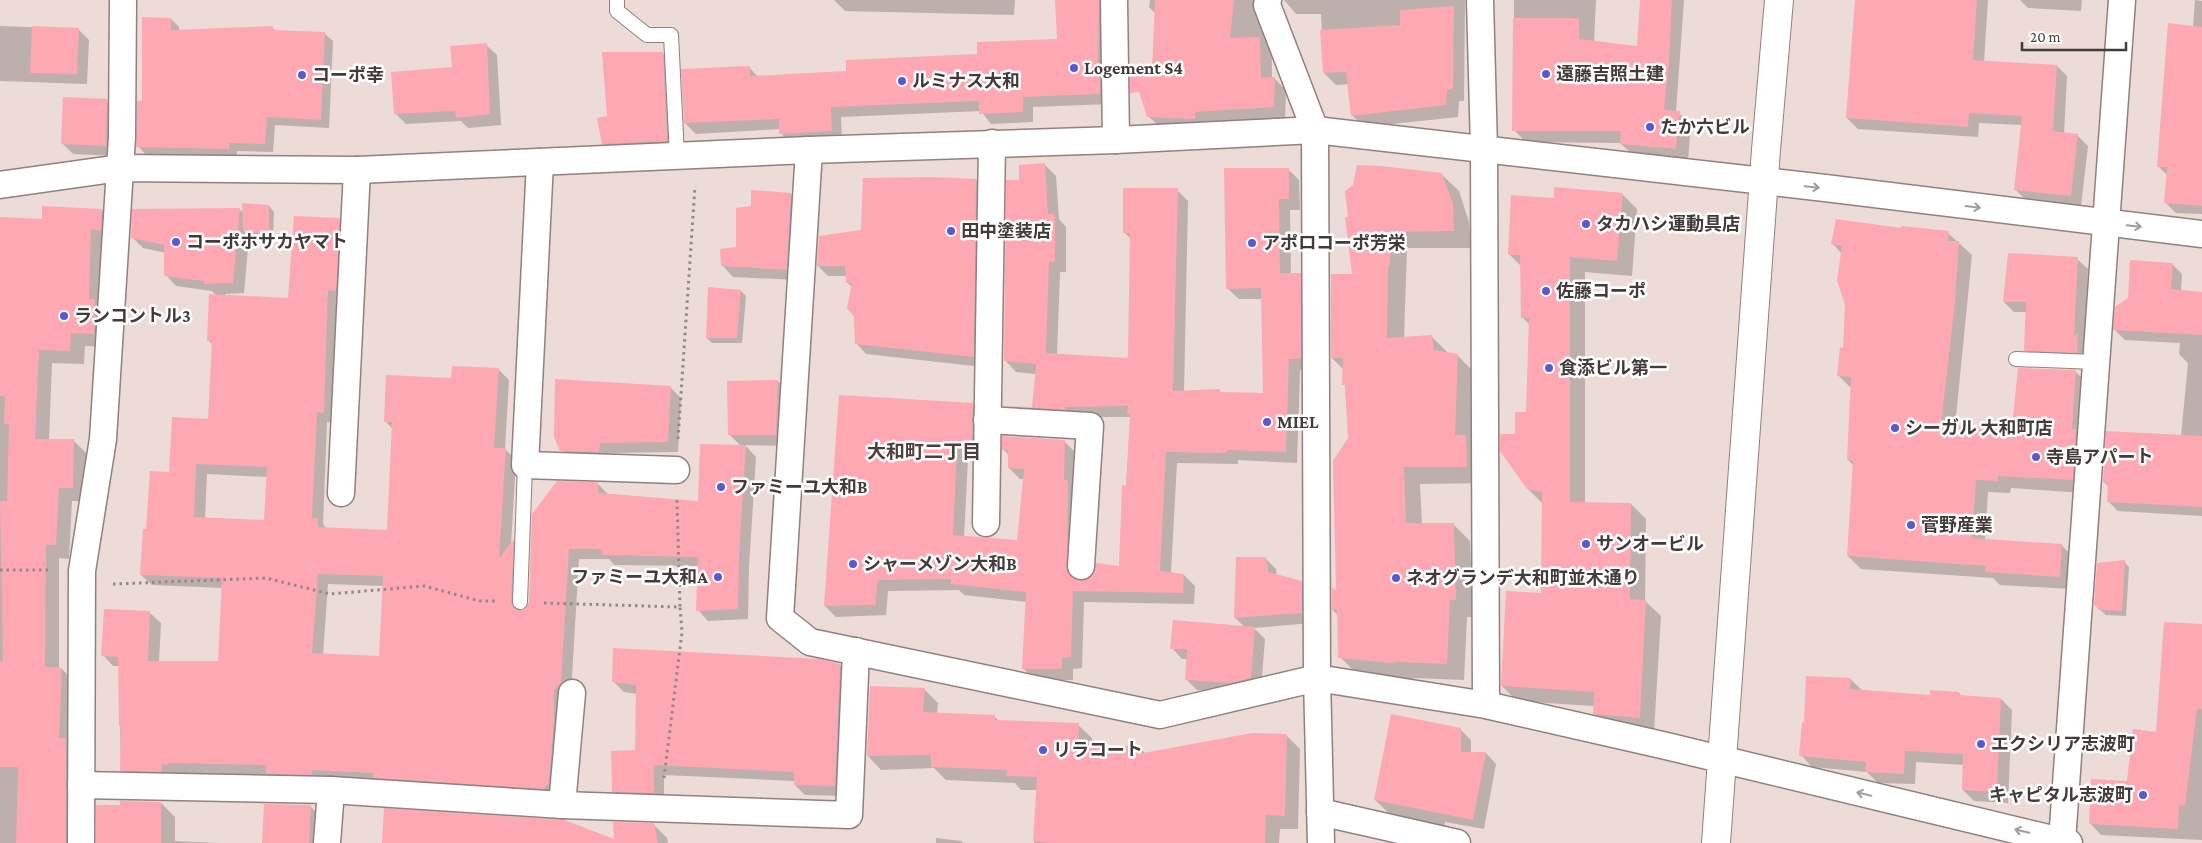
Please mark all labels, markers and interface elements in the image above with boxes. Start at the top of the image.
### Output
scale bar [2022,20,2126,52]
text: 20 m [2030,29,2061,45]
place label: Logement S4 [1084,58,1183,78]
marker: Logement S4 [1068,62,1080,74]
place label: 遠藤吉照土建 [1556,64,1664,84]
place label: コーポ幸 [312,65,384,85]
marker: 遠藤吉照土建 [1540,68,1552,80]
marker: コーポ幸 [296,69,308,81]
place label: ルミナス大和 [912,71,1020,91]
marker: ルミナス大和 [896,75,908,87]
place label: たか六ビル [1660,117,1750,137]
marker: たか六ビル [1644,121,1656,133]
one-way arrow [1804,182,1820,191]
one-way arrow [1965,202,1981,212]
place label: タカハシ運動具店 [1596,214,1740,234]
marker: タカハシ運動具店 [1580,218,1592,230]
place label: 田中塗装店 [961,221,1051,241]
one-way arrow [2126,221,2142,231]
marker: 田中塗装店 [945,225,957,237]
place label: コーポホサカヤマト [186,232,348,252]
place label: アポロコーポ芳栄 [1262,233,1406,253]
marker: コーポホサカヤマト [170,236,182,248]
marker: アポロコーポ芳栄 [1246,237,1258,249]
place label: 佐藤コーポ [1556,281,1646,301]
marker: 佐藤コーポ [1540,285,1552,297]
place label: ランコントル3 [74,306,191,326]
marker: ランコントル3 [58,310,70,322]
place label: 食添ビル第一 [1559,358,1667,378]
marker: 食添ビル第一 [1543,362,1555,374]
place label: MIEL [1277,412,1319,432]
marker: MIEL [1261,416,1273,428]
place label: シーガル 大和町店 [1905,418,2052,438]
marker: シーガル 大和町店 [1889,422,1901,434]
district label: 大和町二丁目 [867,441,981,462]
place label: 寺島アパート [2046,447,2154,467]
marker: 寺島アパート [2030,451,2042,463]
place label: ファミーユ大和B [731,477,868,497]
marker: ファミーユ大和B [715,481,727,493]
place label: 菅野産業 [1921,515,1993,535]
marker: 菅野産業 [1905,519,1917,531]
place label: サンオービル [1596,534,1704,554]
marker: サンオービル [1580,538,1592,550]
place label: シャーメゾン大和B [863,554,1017,574]
marker: シャーメゾン大和B [847,558,859,570]
place label: ファミーユ大和A [571,567,708,587]
place label: ネオグランデ大和町並木通り [1406,568,1640,588]
marker: ファミーユ大和A [712,571,724,583]
marker: ネオグランデ大和町並木通り [1390,572,1402,584]
place label: エクシリア志波町 [1991,734,2135,754]
marker: エクシリア志波町 [1975,738,1987,750]
place label: リラコート [1053,740,1143,760]
marker: リラコート [1037,744,1049,756]
place label: キャピタル志波町 [1989,785,2133,805]
one-way arrow [1856,789,1872,798]
marker: キャピタル志波町 [2137,789,2149,801]
one-way arrow [2014,826,2030,835]

